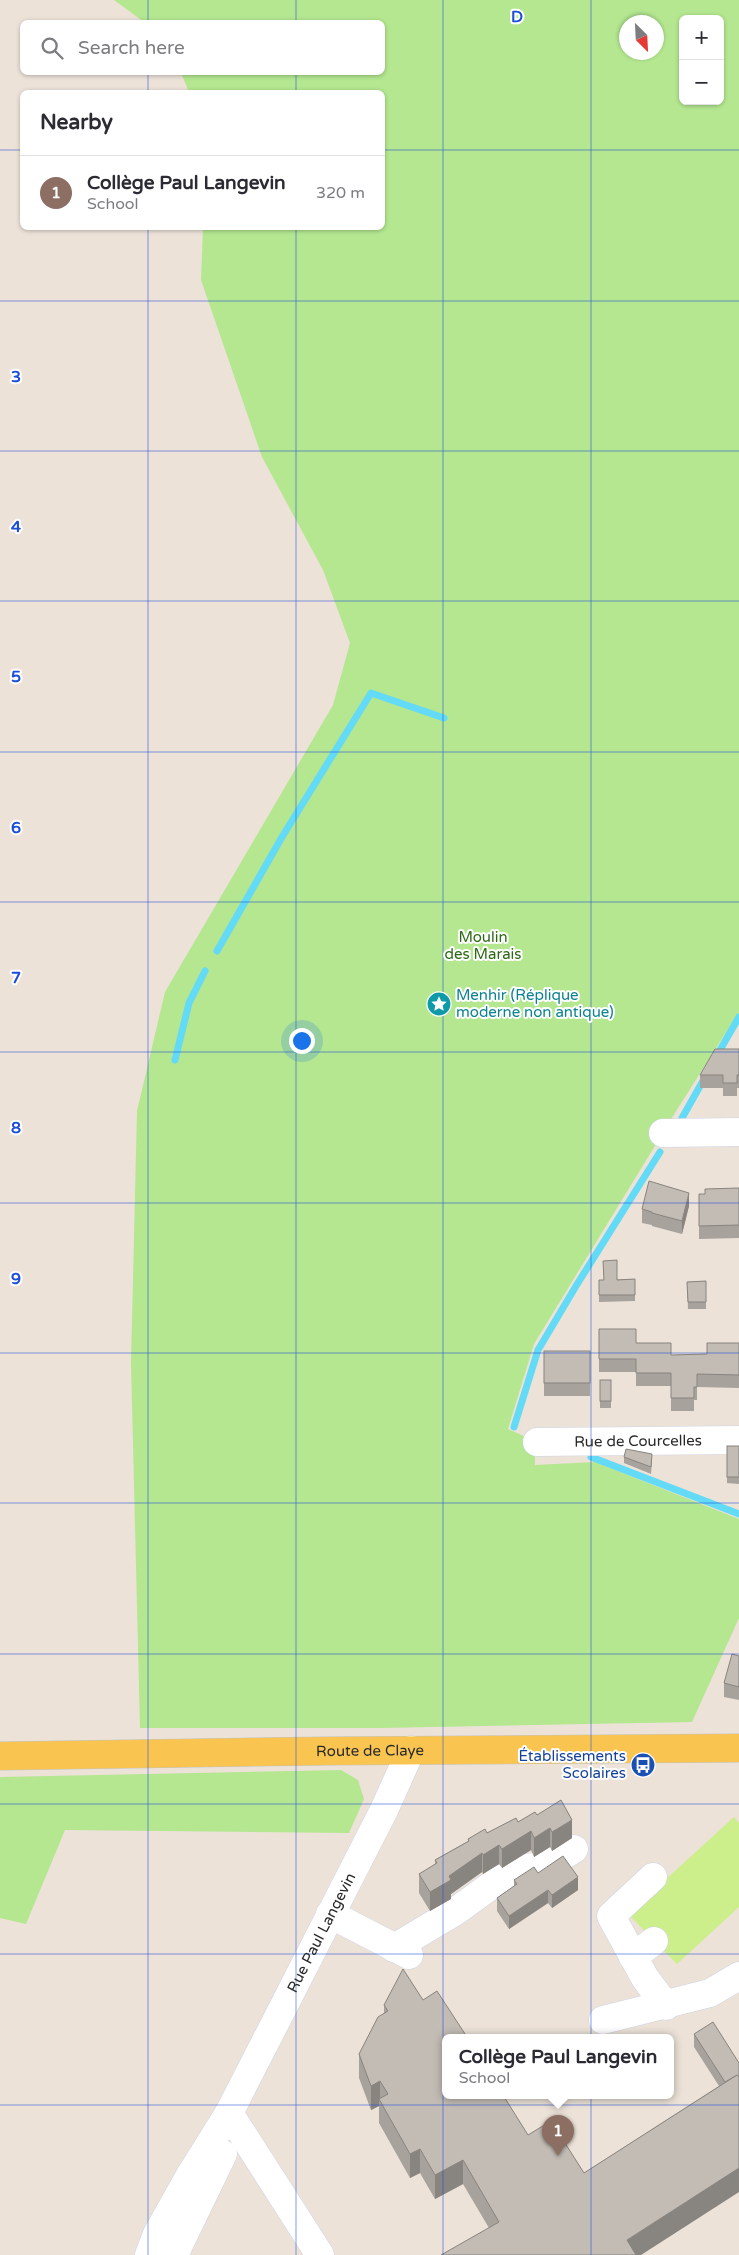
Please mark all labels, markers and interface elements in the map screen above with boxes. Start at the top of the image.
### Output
text: D [511,7,523,27]
north arrow [619,15,664,60]
map controls [679,15,724,105]
button: + [679,15,724,60]
search box [20,20,385,75]
icon: search [38,34,66,62]
text: Search here [78,37,185,59]
button: − [679,60,724,105]
text: Nearby [40,110,113,135]
text: Collège Paul Langevin [87,172,286,194]
text: 1 [51,183,61,203]
text: 320 m [316,183,365,203]
text: School [87,194,139,214]
text: 3 [11,367,21,387]
text: 4 [11,517,21,537]
text: 5 [11,667,21,687]
text: 6 [11,818,21,838]
park label: Moulin des Marais [444,928,522,963]
text: 7 [11,968,21,988]
place label: Menhir (Réplique moderne non antique) [456,986,614,1021]
place icon: Menhir (Réplique moderne non antique) [426,991,452,1017]
your location [289,1028,315,1054]
text: 8 [11,1118,21,1138]
text: 9 [11,1269,21,1289]
street label: Rue de Courcelles [574,1431,702,1451]
street label: Route de Claye [316,1741,424,1760]
place label: Établissements Scolaires [519,1747,626,1782]
bus stop icon: Établissements Scolaires [630,1752,656,1778]
street label: Rue Paul Langevin [283,1870,359,1995]
popup [442,2034,674,2099]
text: Collège Paul Langevin [459,2046,657,2068]
text: School [459,2068,510,2088]
pin: 1 [542,2115,574,2156]

